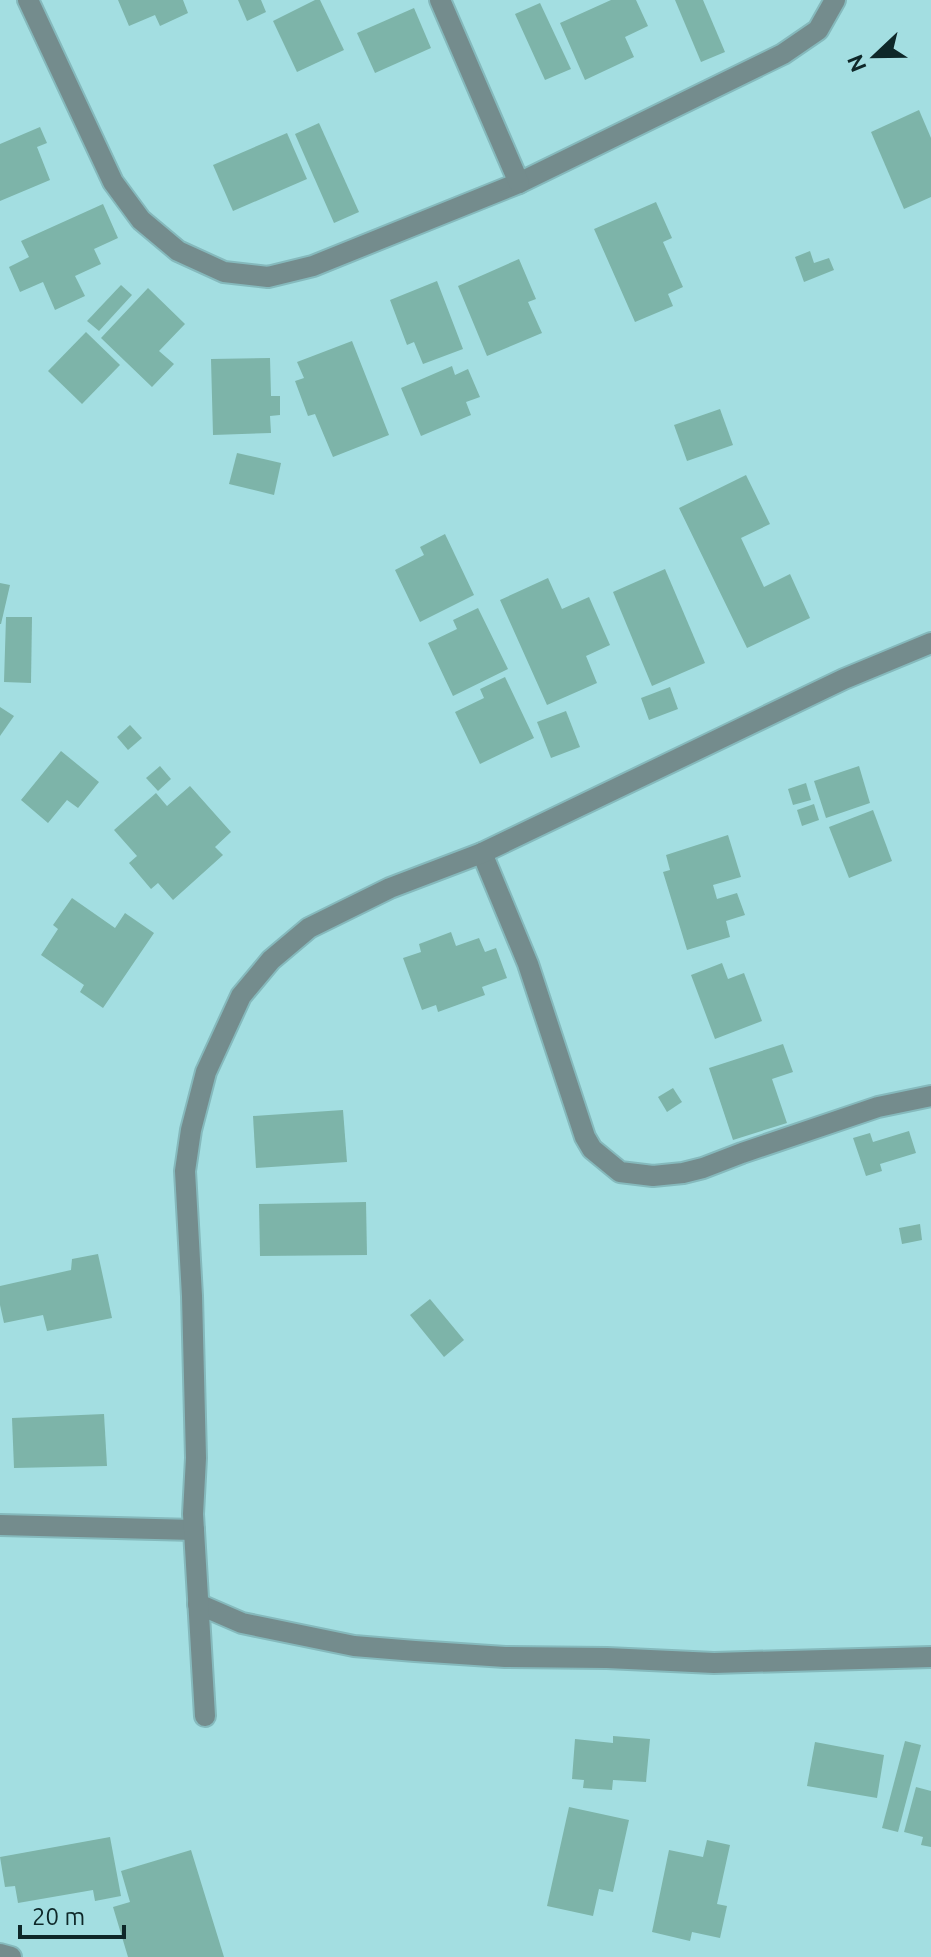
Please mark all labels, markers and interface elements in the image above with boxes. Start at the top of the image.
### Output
north arrow [835,16,915,96]
text: N [841,51,871,76]
scale bar [20,1889,124,1939]
text: 20 m [32,1903,85,1930]

